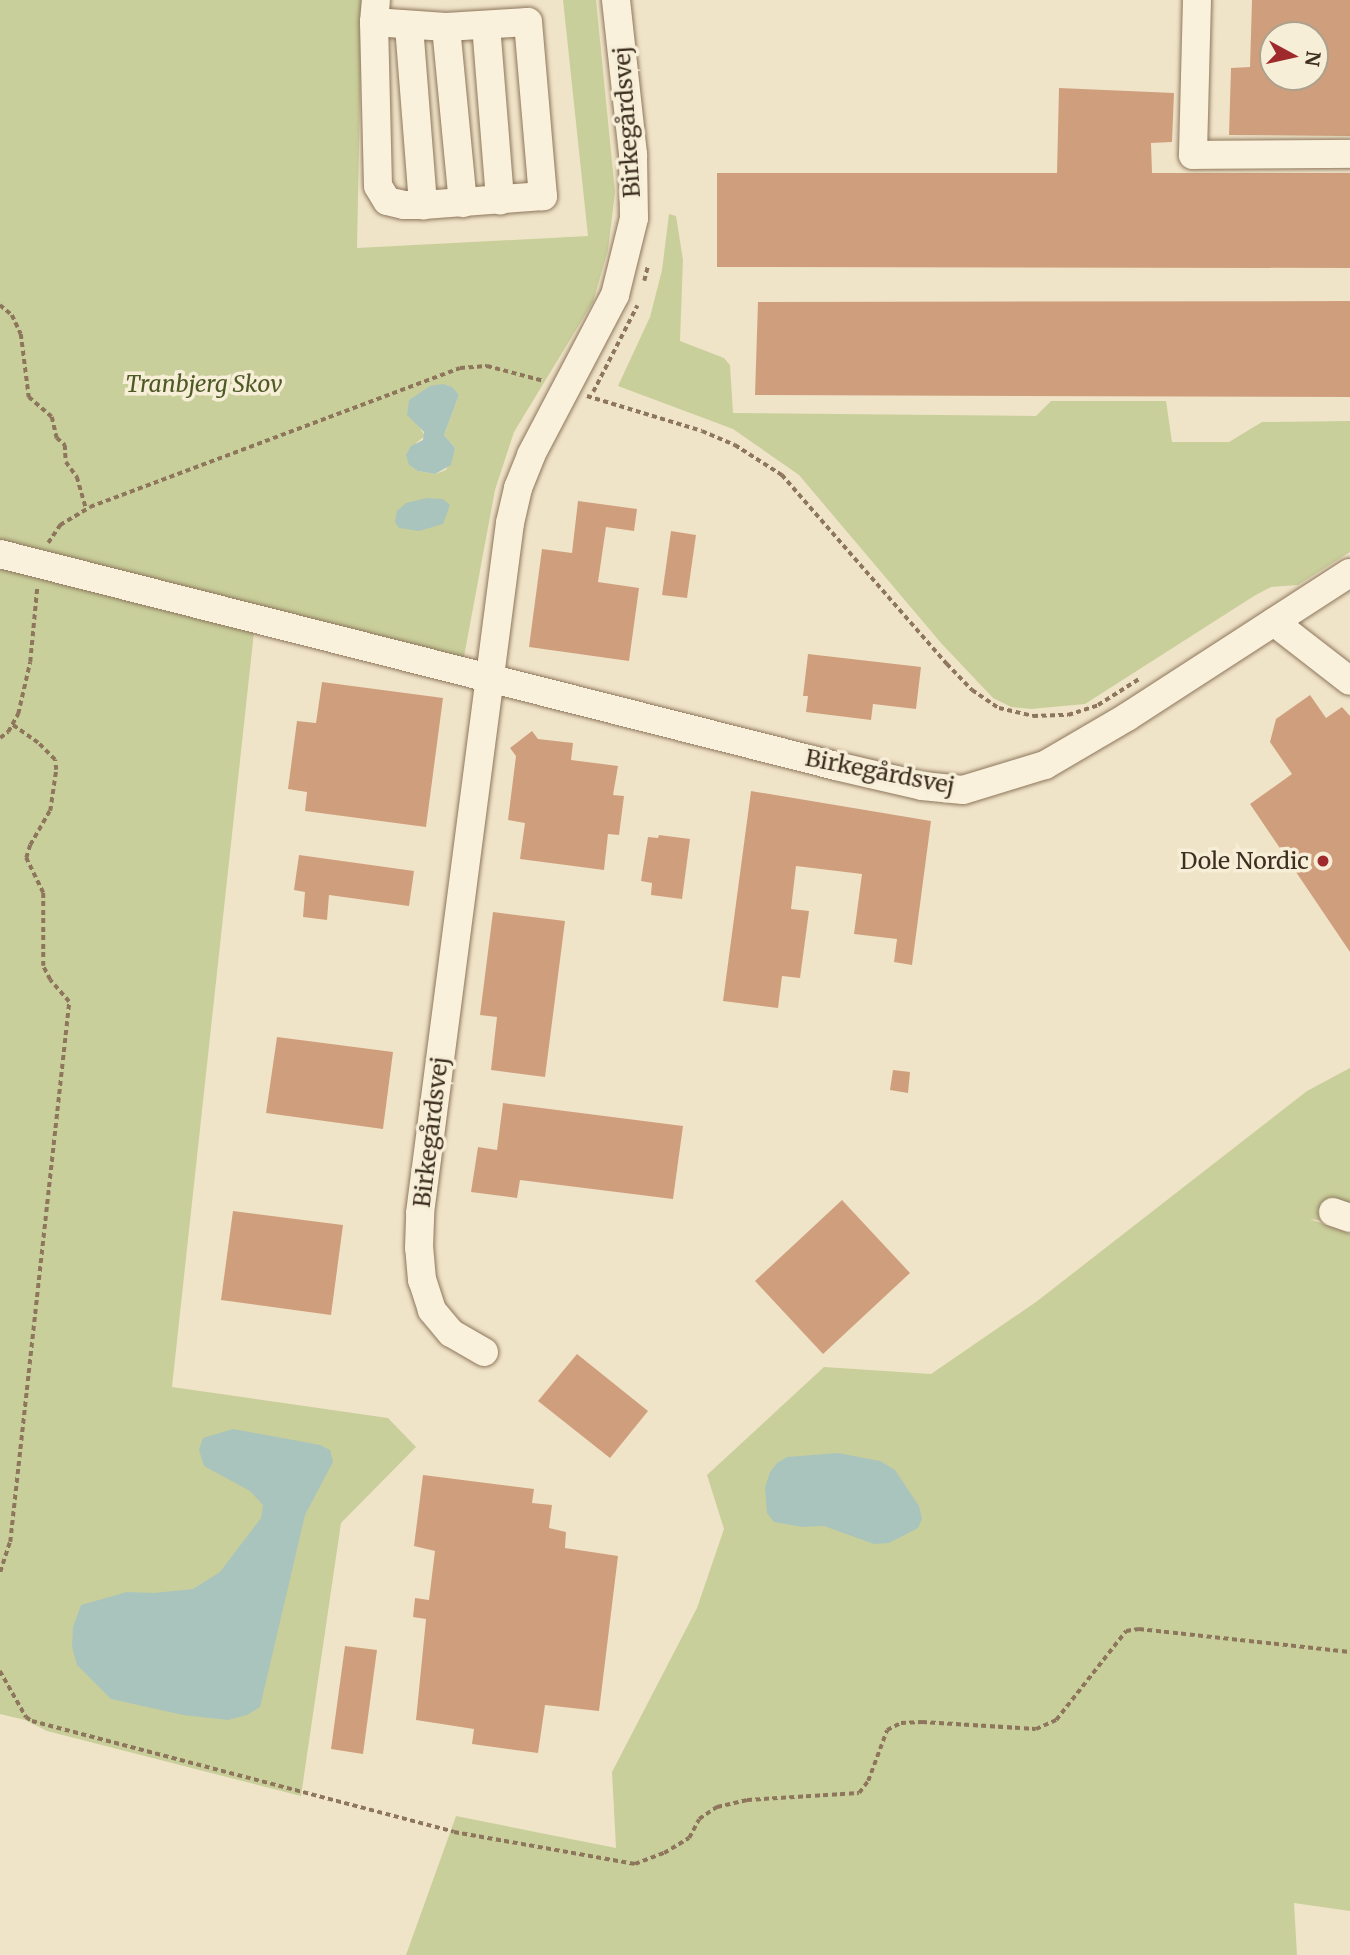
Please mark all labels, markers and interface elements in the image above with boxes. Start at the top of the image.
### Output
north arrow [1259,21,1329,91]
street label: Birkegårdsvej [608,45,646,199]
text: N [1300,50,1326,68]
park label: Tranbjerg Skov [126,370,282,398]
street label: Birkegårdsvej [803,744,957,800]
place label: Dole Nordic [1180,847,1309,875]
marker: Dole Nordic [1315,853,1331,869]
street label: Birkegårdsvej [408,1055,454,1209]

